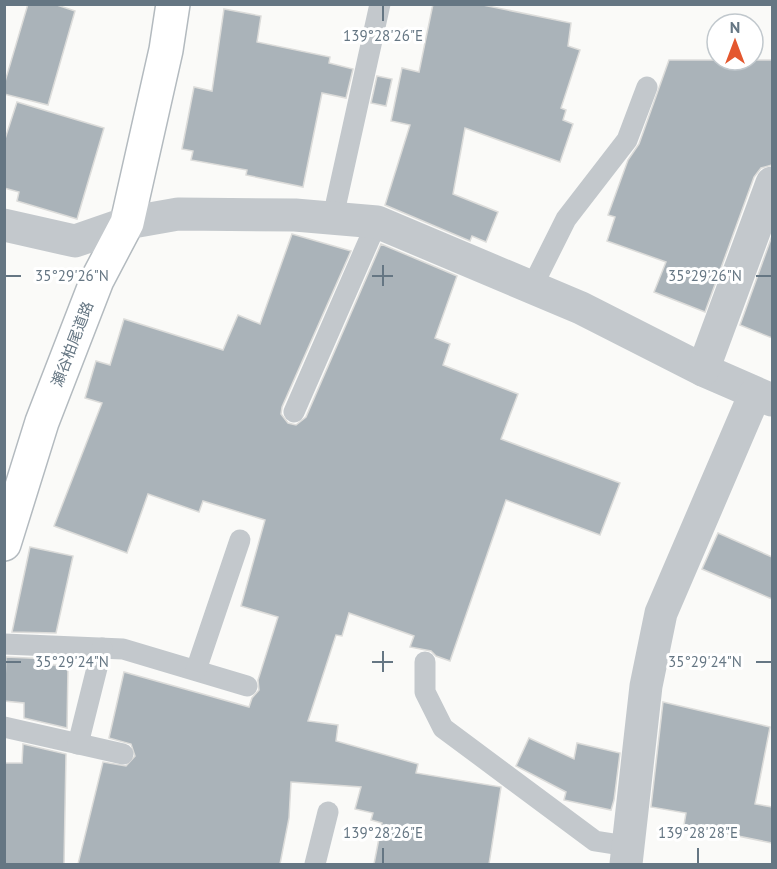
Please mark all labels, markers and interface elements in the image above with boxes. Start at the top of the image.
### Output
north arrow [705,12,765,72]
text: N [730,17,740,37]
text: 139°28'26"E [343,26,423,45]
text: 35°29'26"N [35,266,109,285]
text: 35°29'26"N [668,266,742,285]
street label: 瀬谷柏尾道路 [47,299,97,389]
text: 35°29'24"N [35,652,109,671]
text: 35°29'24"N [668,652,742,671]
text: 139°28'26"E [343,823,423,842]
text: 139°28'28"E [658,823,738,842]

